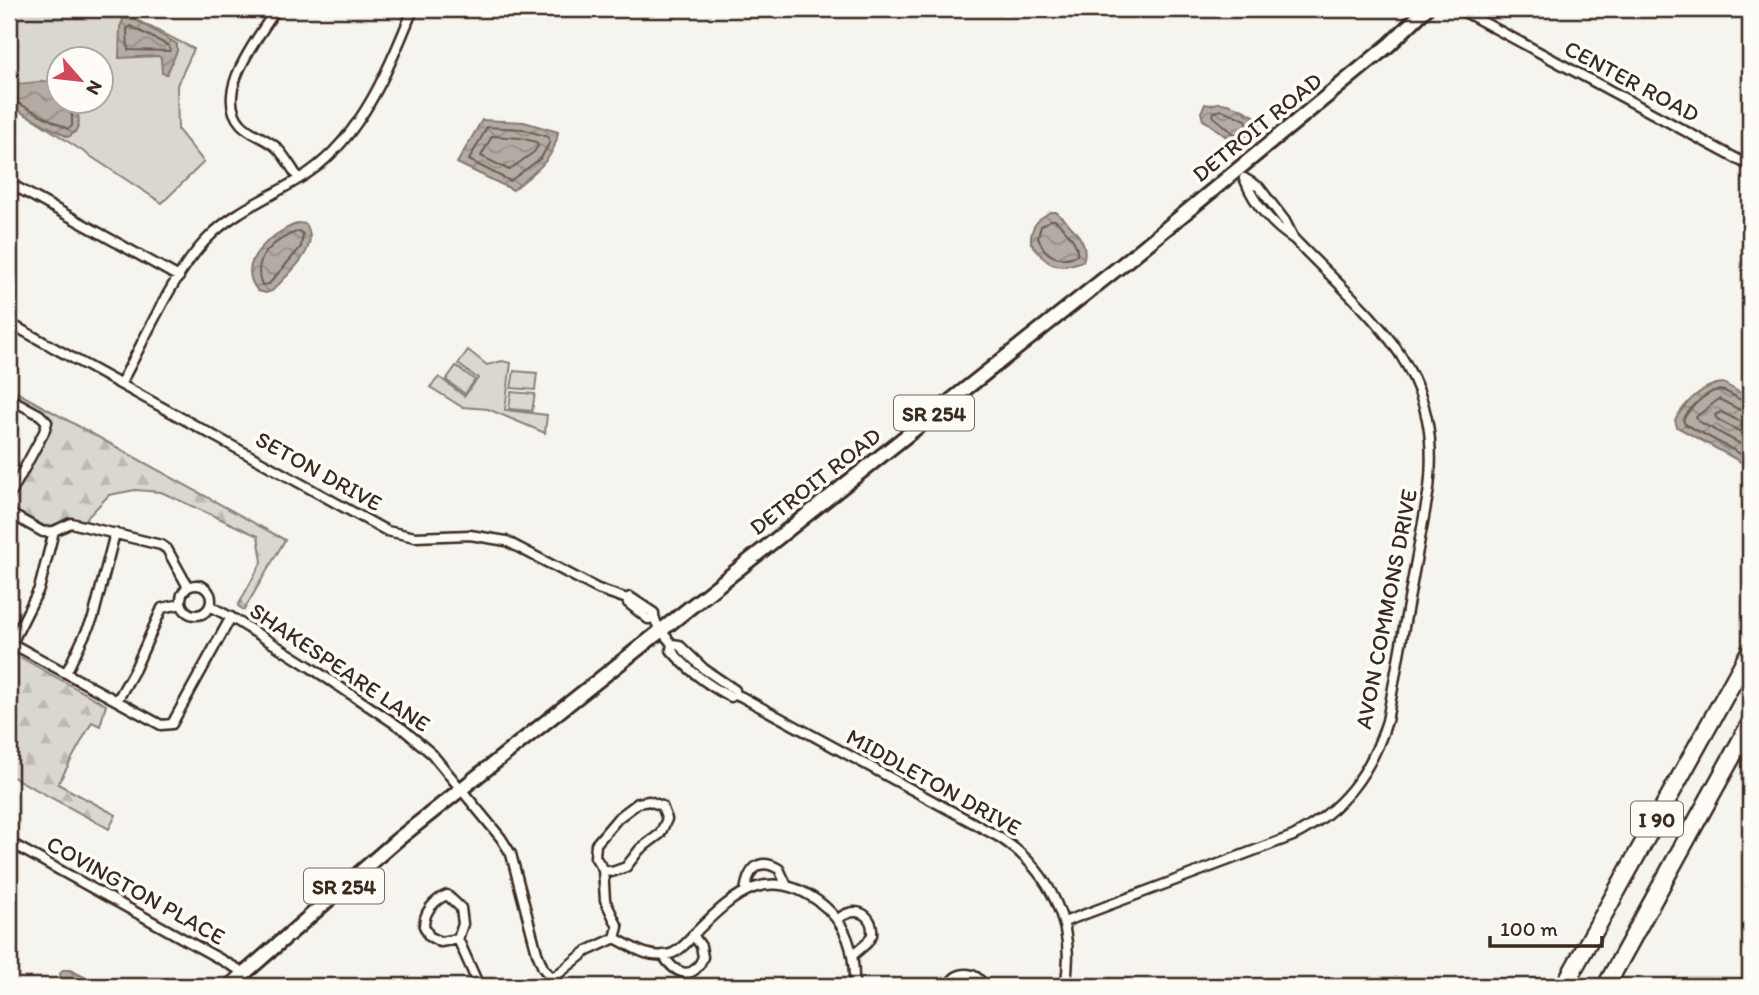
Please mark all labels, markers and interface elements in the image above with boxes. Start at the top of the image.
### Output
street label: CENTER ROAD [1560,34,1704,128]
north arrow [46,46,116,116]
street label: DETROIT ROAD [1186,66,1328,188]
text: N [81,77,108,99]
road number: SR 254 [894,396,974,430]
street label: DETROIT ROAD [744,421,886,541]
street label: SETON DRIVE [251,425,387,517]
street label: AVON COMMONS DRIVE [1349,486,1423,731]
street label: SHAKESPEARE LANE [245,596,435,738]
street label: MIDDLETON DRIVE [842,722,1026,842]
road number: I 90 [1631,802,1683,836]
street label: COVINGTON PLACE [42,829,230,951]
road number: SR 254 [304,868,384,903]
scale bar [1490,904,1602,948]
text: 100 m [1500,916,1558,941]

